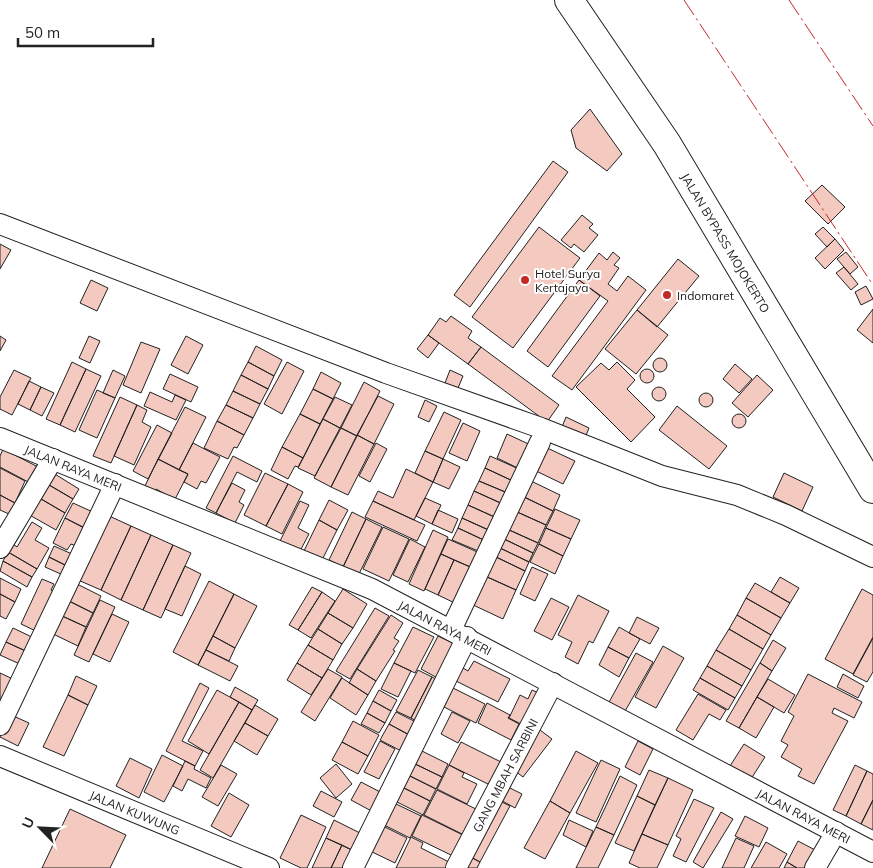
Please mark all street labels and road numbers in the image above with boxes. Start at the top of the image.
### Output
street label: JALAN BYPASS MOJOKERTO [678,170,773,315]
street label: JALAN RAYA MERI [22,441,124,494]
street label: JALAN RAYA MERI [396,597,494,658]
street label: GANG MBAH SARBINI [469,716,541,834]
street label: JALAN RAYA MERI [754,785,853,846]
street label: JALAN KUWUNG [88,787,182,838]

